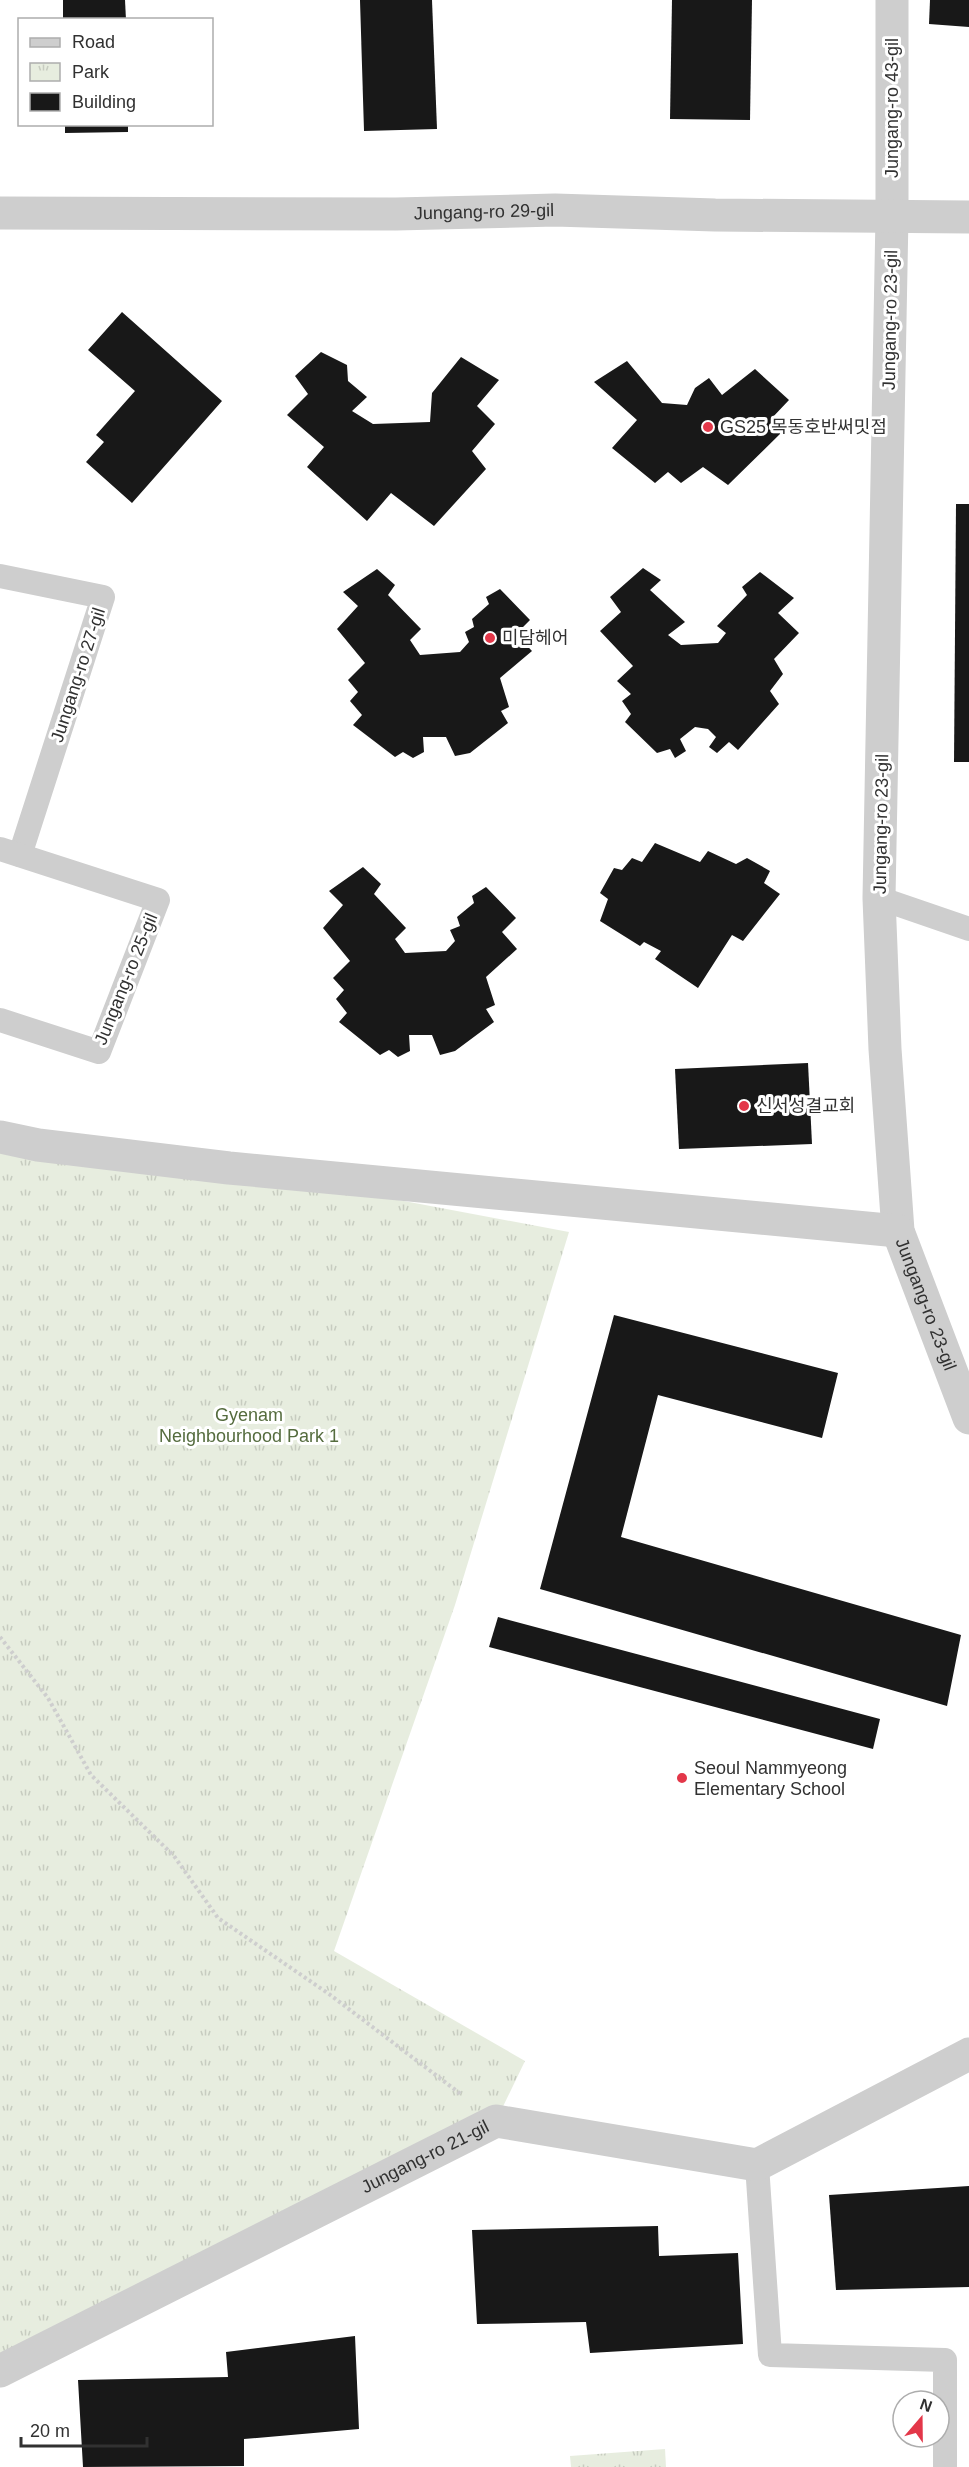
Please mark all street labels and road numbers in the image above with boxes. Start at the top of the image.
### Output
street label: Jungang-ro 43-gil [882,38,902,178]
street label: Jungang-ro 29-gil [414,200,554,224]
street label: Jungang-ro 23-gil [879,250,901,390]
street label: Jungang-ro 27-gil [47,605,109,745]
street label: Jungang-ro 23-gil [870,754,892,894]
street label: Jungang-ro 25-gil [90,910,162,1048]
street label: Jungang-ro 23-gil [892,1235,960,1373]
street label: Jungang-ro 21-gil [358,2116,492,2197]

